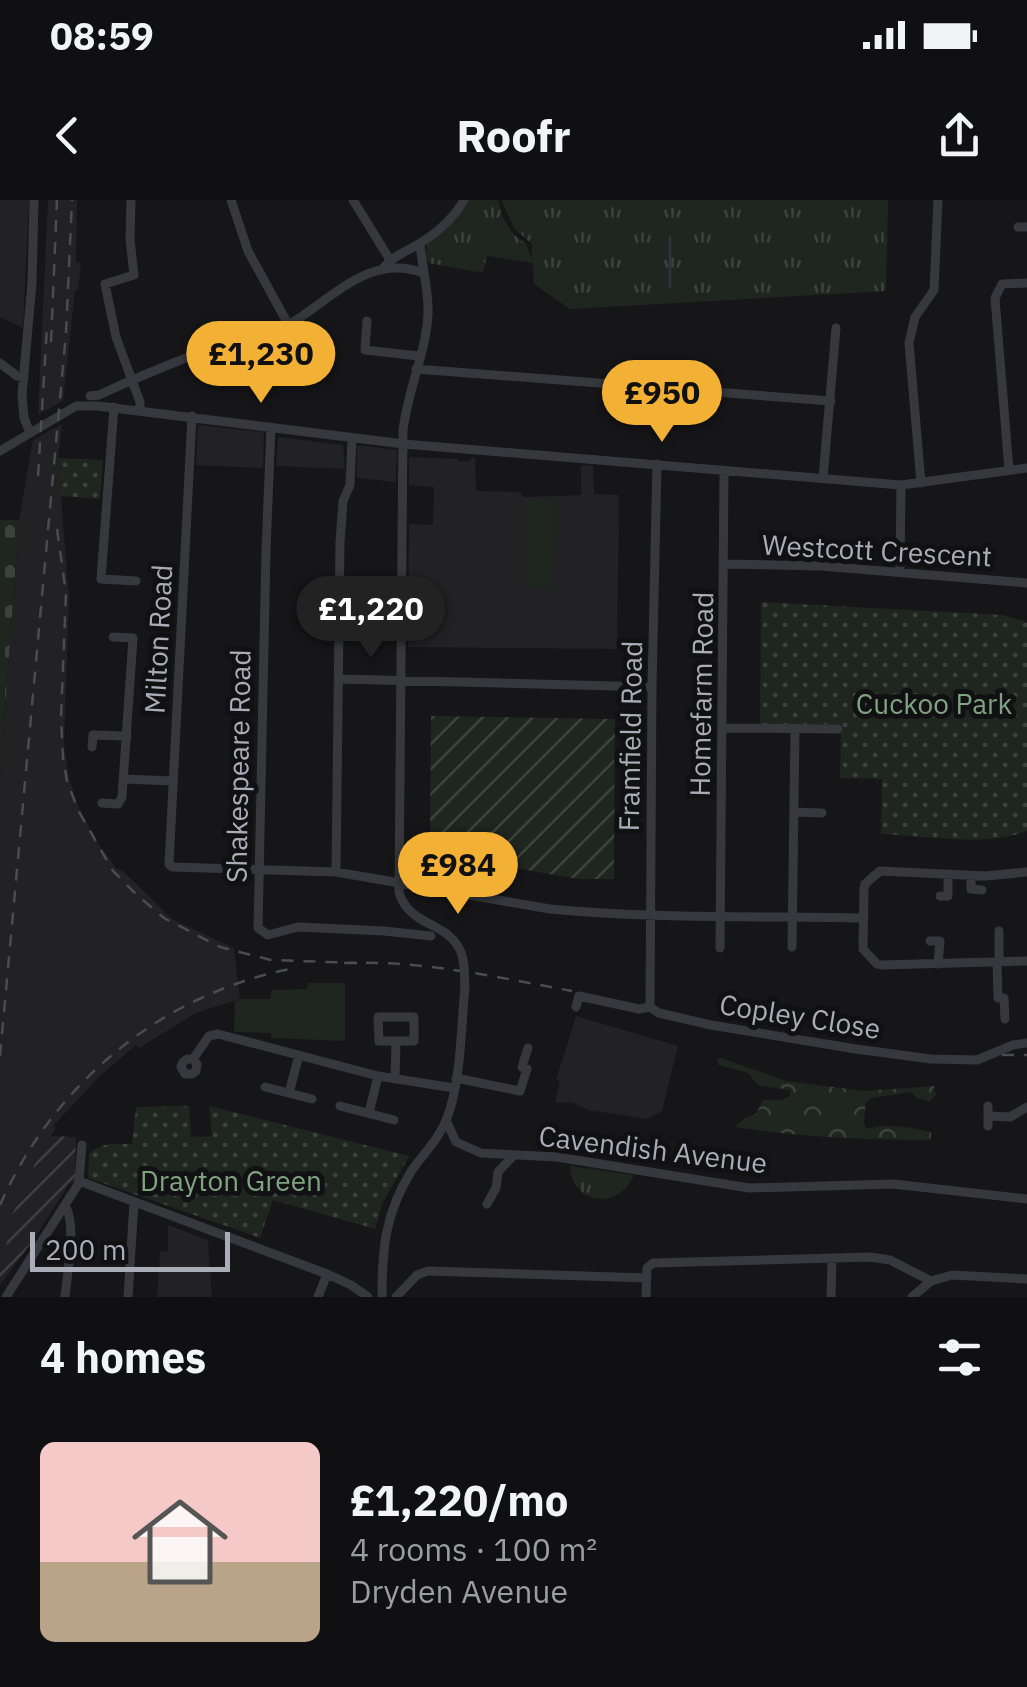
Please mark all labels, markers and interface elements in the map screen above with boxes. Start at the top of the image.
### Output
text: 08:59 [50,11,154,60]
text: Roofr [456,106,571,164]
icon: back [40,108,95,163]
icon: share [932,108,987,163]
pin: £1,230 [180,321,342,406]
text: £1,230 [208,332,314,374]
pin: £950 [603,360,721,445]
text: £950 [624,371,700,413]
street label: Westcott Crescent [761,526,993,574]
street label: Milton Road [136,563,180,715]
pin: £1,220 [290,576,452,661]
text: £1,220 [318,587,424,629]
street label: Homefarm Road [681,591,721,797]
street label: Framfield Road [610,640,650,832]
street label: Shakespeare Road [217,649,259,883]
park label: Cuckoo Park [856,685,1012,722]
pin: £984 [399,832,517,917]
text: £984 [420,843,496,885]
street label: Copley Close [717,985,883,1047]
street label: Cavendish Avenue [537,1117,769,1181]
park label: Drayton Green [140,1162,322,1199]
scale bar [30,1227,230,1272]
text: 200 m [45,1231,126,1268]
text: 4 homes [40,1330,206,1385]
icon: filters [932,1330,987,1385]
text: £1,220/mo [350,1473,568,1528]
icon: home [120,1482,240,1602]
text: 4 rooms · 100 m² [350,1528,597,1570]
text: Dryden Avenue [350,1570,568,1612]

